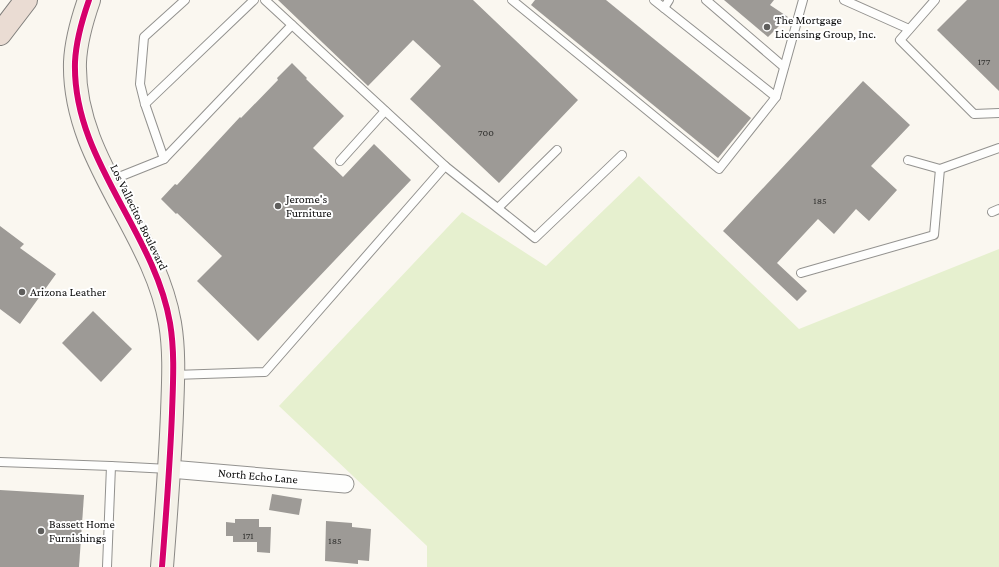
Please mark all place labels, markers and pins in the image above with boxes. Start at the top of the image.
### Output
place label: The Mortgage Licensing Group, Inc. [775,13,876,41]
marker: The Mortgage Licensing Group, Inc. [762,22,772,32]
place label: Jerome's Furniture [285,192,332,220]
marker: Jerome's Furniture [273,201,283,211]
place label: Arizona Leather [30,285,107,299]
marker: Arizona Leather [17,287,27,297]
place label: Bassett Home Furnishings [49,517,115,545]
marker: Bassett Home Furnishings [36,526,46,536]

